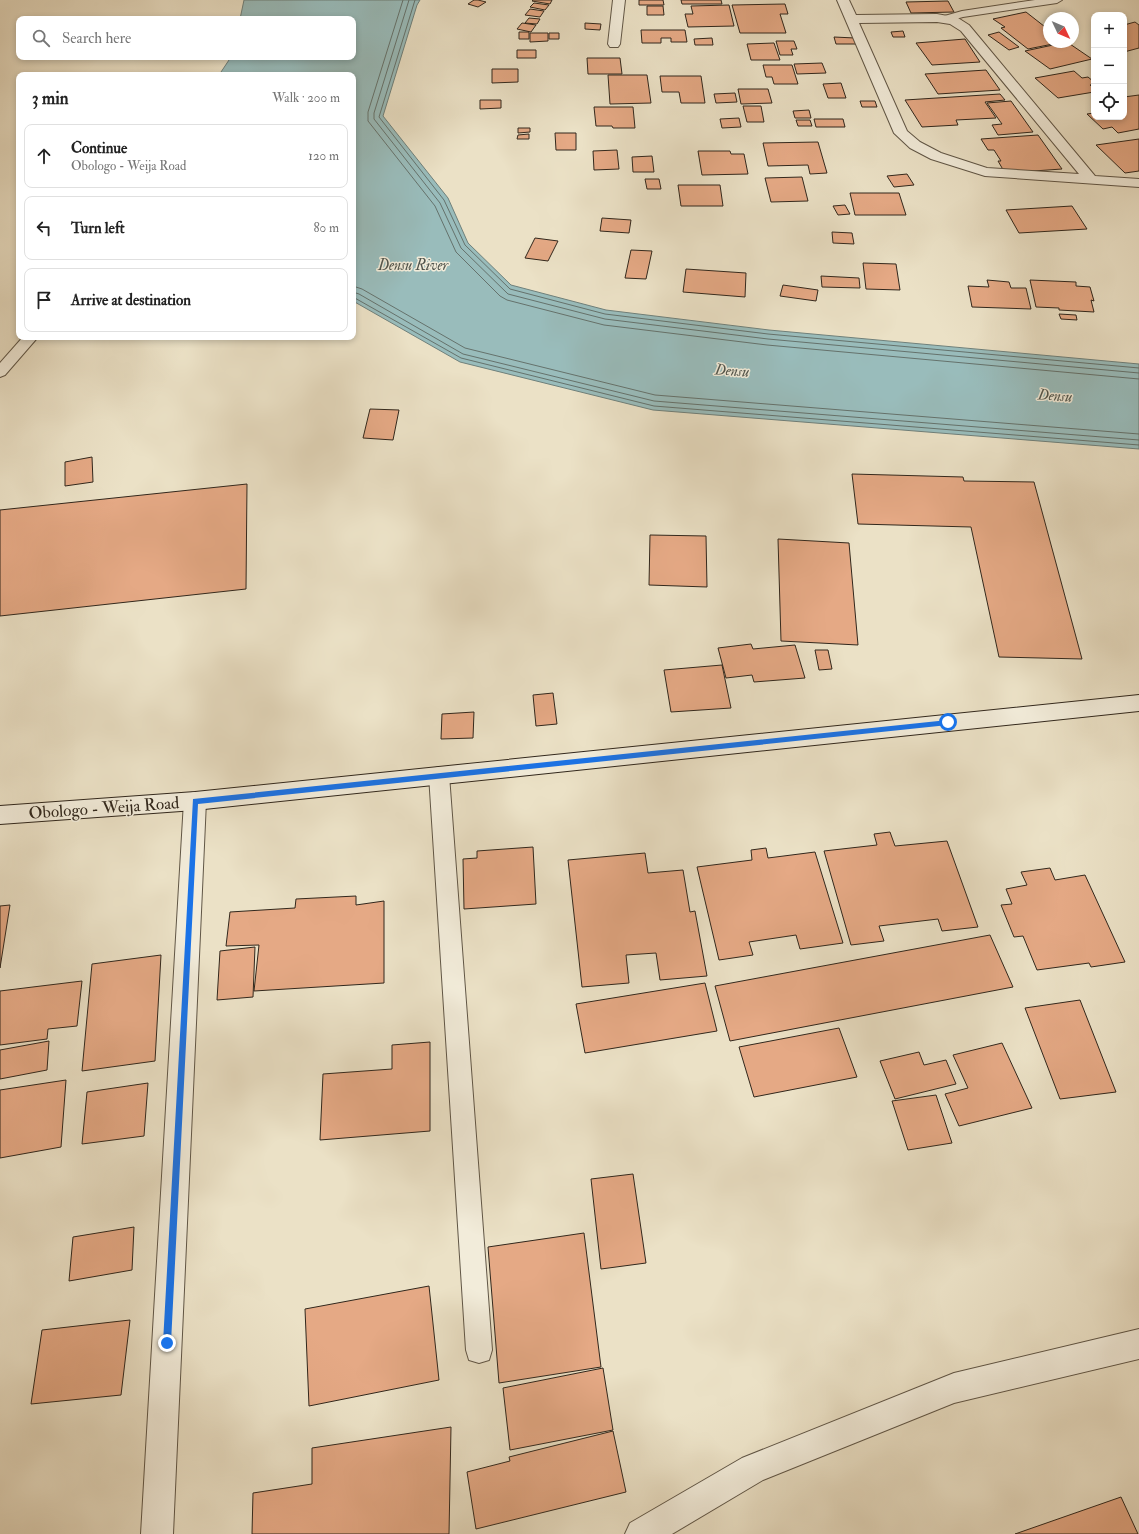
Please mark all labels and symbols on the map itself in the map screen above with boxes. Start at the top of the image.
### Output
north arrow [1043,12,1079,48]
water label: Densu River [377,256,449,275]
water label: Densu [713,360,750,382]
water label: Densu [1036,385,1073,407]
route start [939,713,957,731]
street label: Obologo - Weija Road [28,792,181,824]
route end [158,1334,176,1352]

